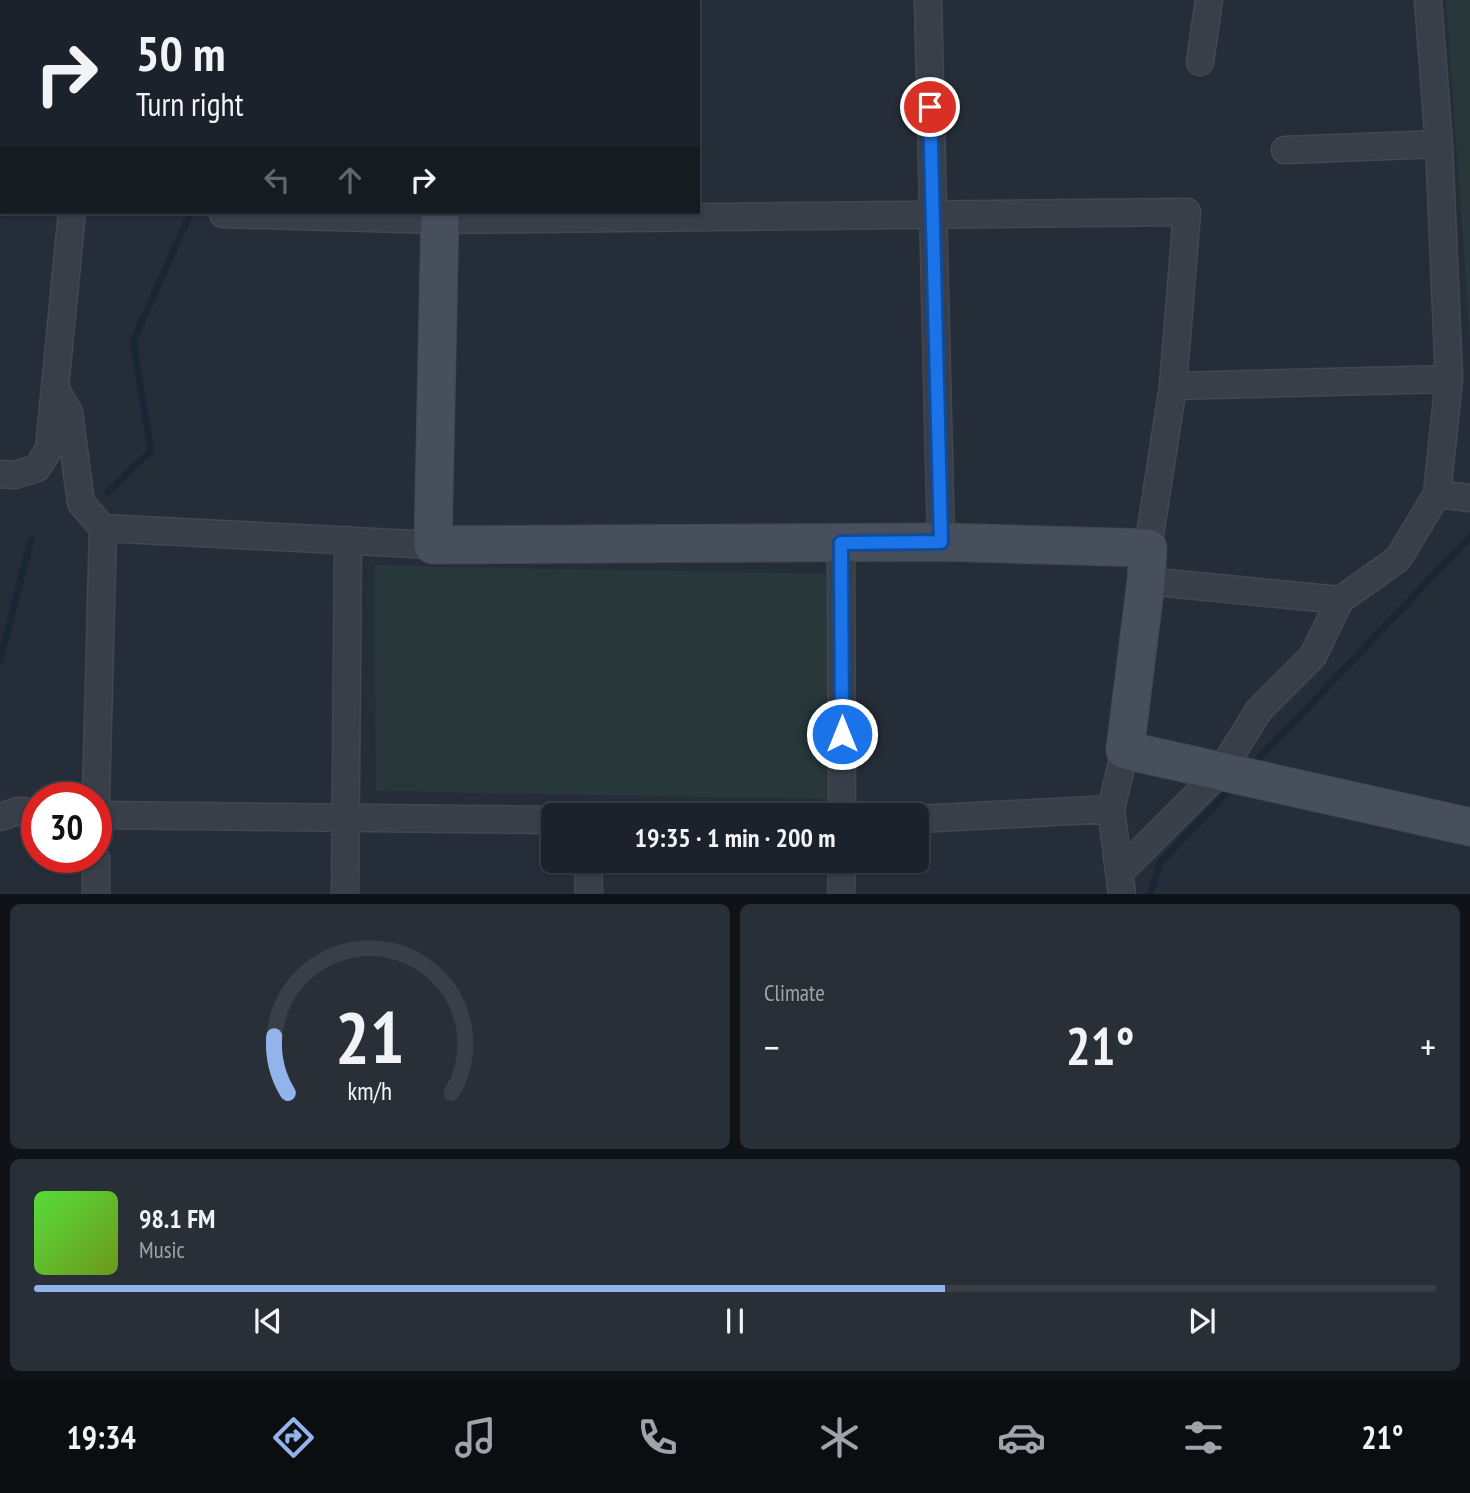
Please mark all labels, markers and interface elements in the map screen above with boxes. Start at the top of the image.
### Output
text: 50 m [136,21,225,85]
icon: right [21,28,112,119]
pin [900,77,960,137]
text: Turn right [136,83,244,125]
icon: arrive [911,88,949,126]
icon: left [258,161,296,199]
icon: ahead [331,161,369,199]
icon: right [404,161,442,199]
position arrow [805,697,879,771]
speed limit sign: 30 [21,782,112,873]
text: 19:35 · 1 min · 200 m [635,821,835,854]
text: Climate [764,978,825,1007]
text: 21 [335,989,405,1083]
text: 21° [1066,1012,1134,1079]
text: − [764,1022,780,1071]
text: + [1420,1022,1436,1071]
text: km/h [348,1074,392,1106]
text: 98.1 FM [139,1202,215,1235]
text: Music [139,1235,185,1264]
icon: previous [249,1302,287,1340]
icon: pause [716,1302,754,1340]
icon: next [1183,1302,1221,1340]
icon: directions [269,1413,318,1462]
icon: music [451,1413,500,1462]
icon: phone [633,1413,682,1462]
icon: climate [815,1413,864,1462]
icon: car [997,1413,1046,1462]
icon: filters [1179,1413,1228,1462]
text: 19:34 [67,1416,136,1458]
text: 21° [1361,1416,1403,1458]

